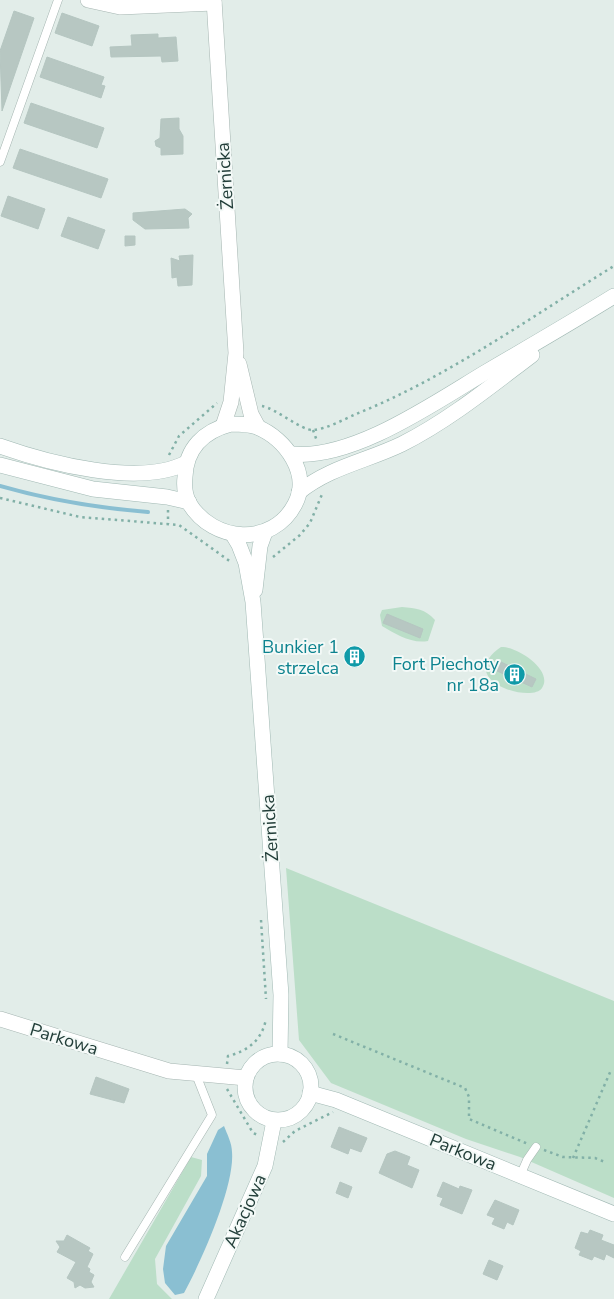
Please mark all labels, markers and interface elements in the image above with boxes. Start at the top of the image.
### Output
street label: Żernicka [211,141,239,211]
place label: Bunkier 1 strzelca [262,635,339,680]
building icon: Bunkier 1 strzelca [343,645,367,669]
place label: Fort Piechoty nr 18a [392,652,500,697]
building icon: Fort Piechoty nr 18a [503,662,527,686]
street label: Żernicka [256,793,284,863]
street label: Parkowa [27,1017,101,1061]
street label: Parkowa [426,1128,500,1176]
street label: Akacjowa [218,1170,272,1252]

